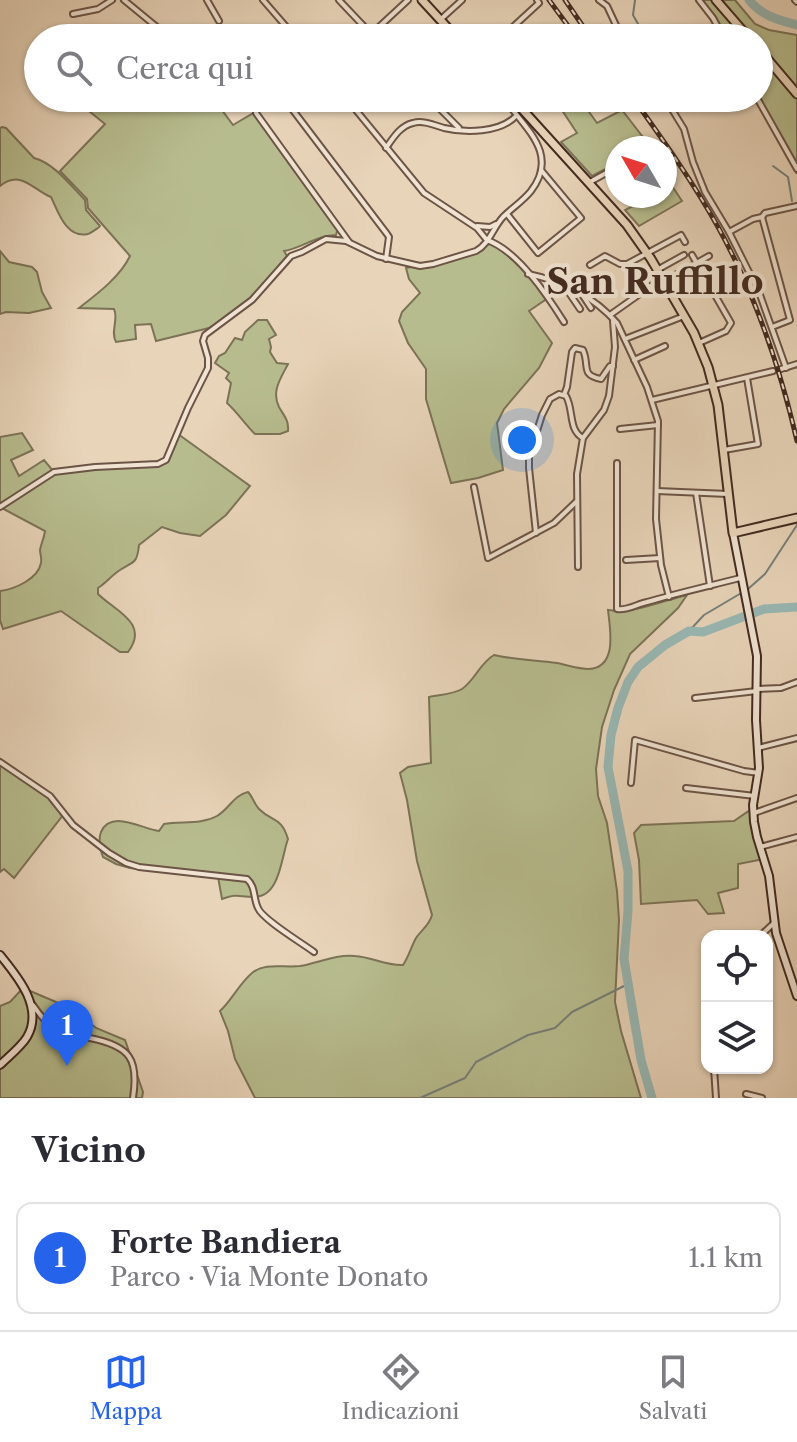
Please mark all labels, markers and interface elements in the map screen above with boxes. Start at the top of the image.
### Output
search box [24,24,773,112]
icon: search [52,46,96,90]
text: Cerca qui [116,50,253,87]
north arrow [605,136,677,208]
district label: San Ruffillo [546,259,764,303]
your location [502,420,542,460]
map controls [701,930,773,1074]
button: locate [701,930,773,1002]
pin: 1 [41,1000,93,1066]
button: layers [701,1002,773,1074]
text: Vicino [32,1129,146,1171]
text: Forte Bandiera [110,1224,341,1261]
text: 1 [54,1242,66,1274]
text: 1.1 km [688,1242,763,1274]
text: Parco · Via Monte Donato [110,1261,429,1293]
tab: Mappa [90,1350,162,1425]
tab: Indicazioni [342,1350,459,1425]
tab: Salvati [639,1350,707,1425]

